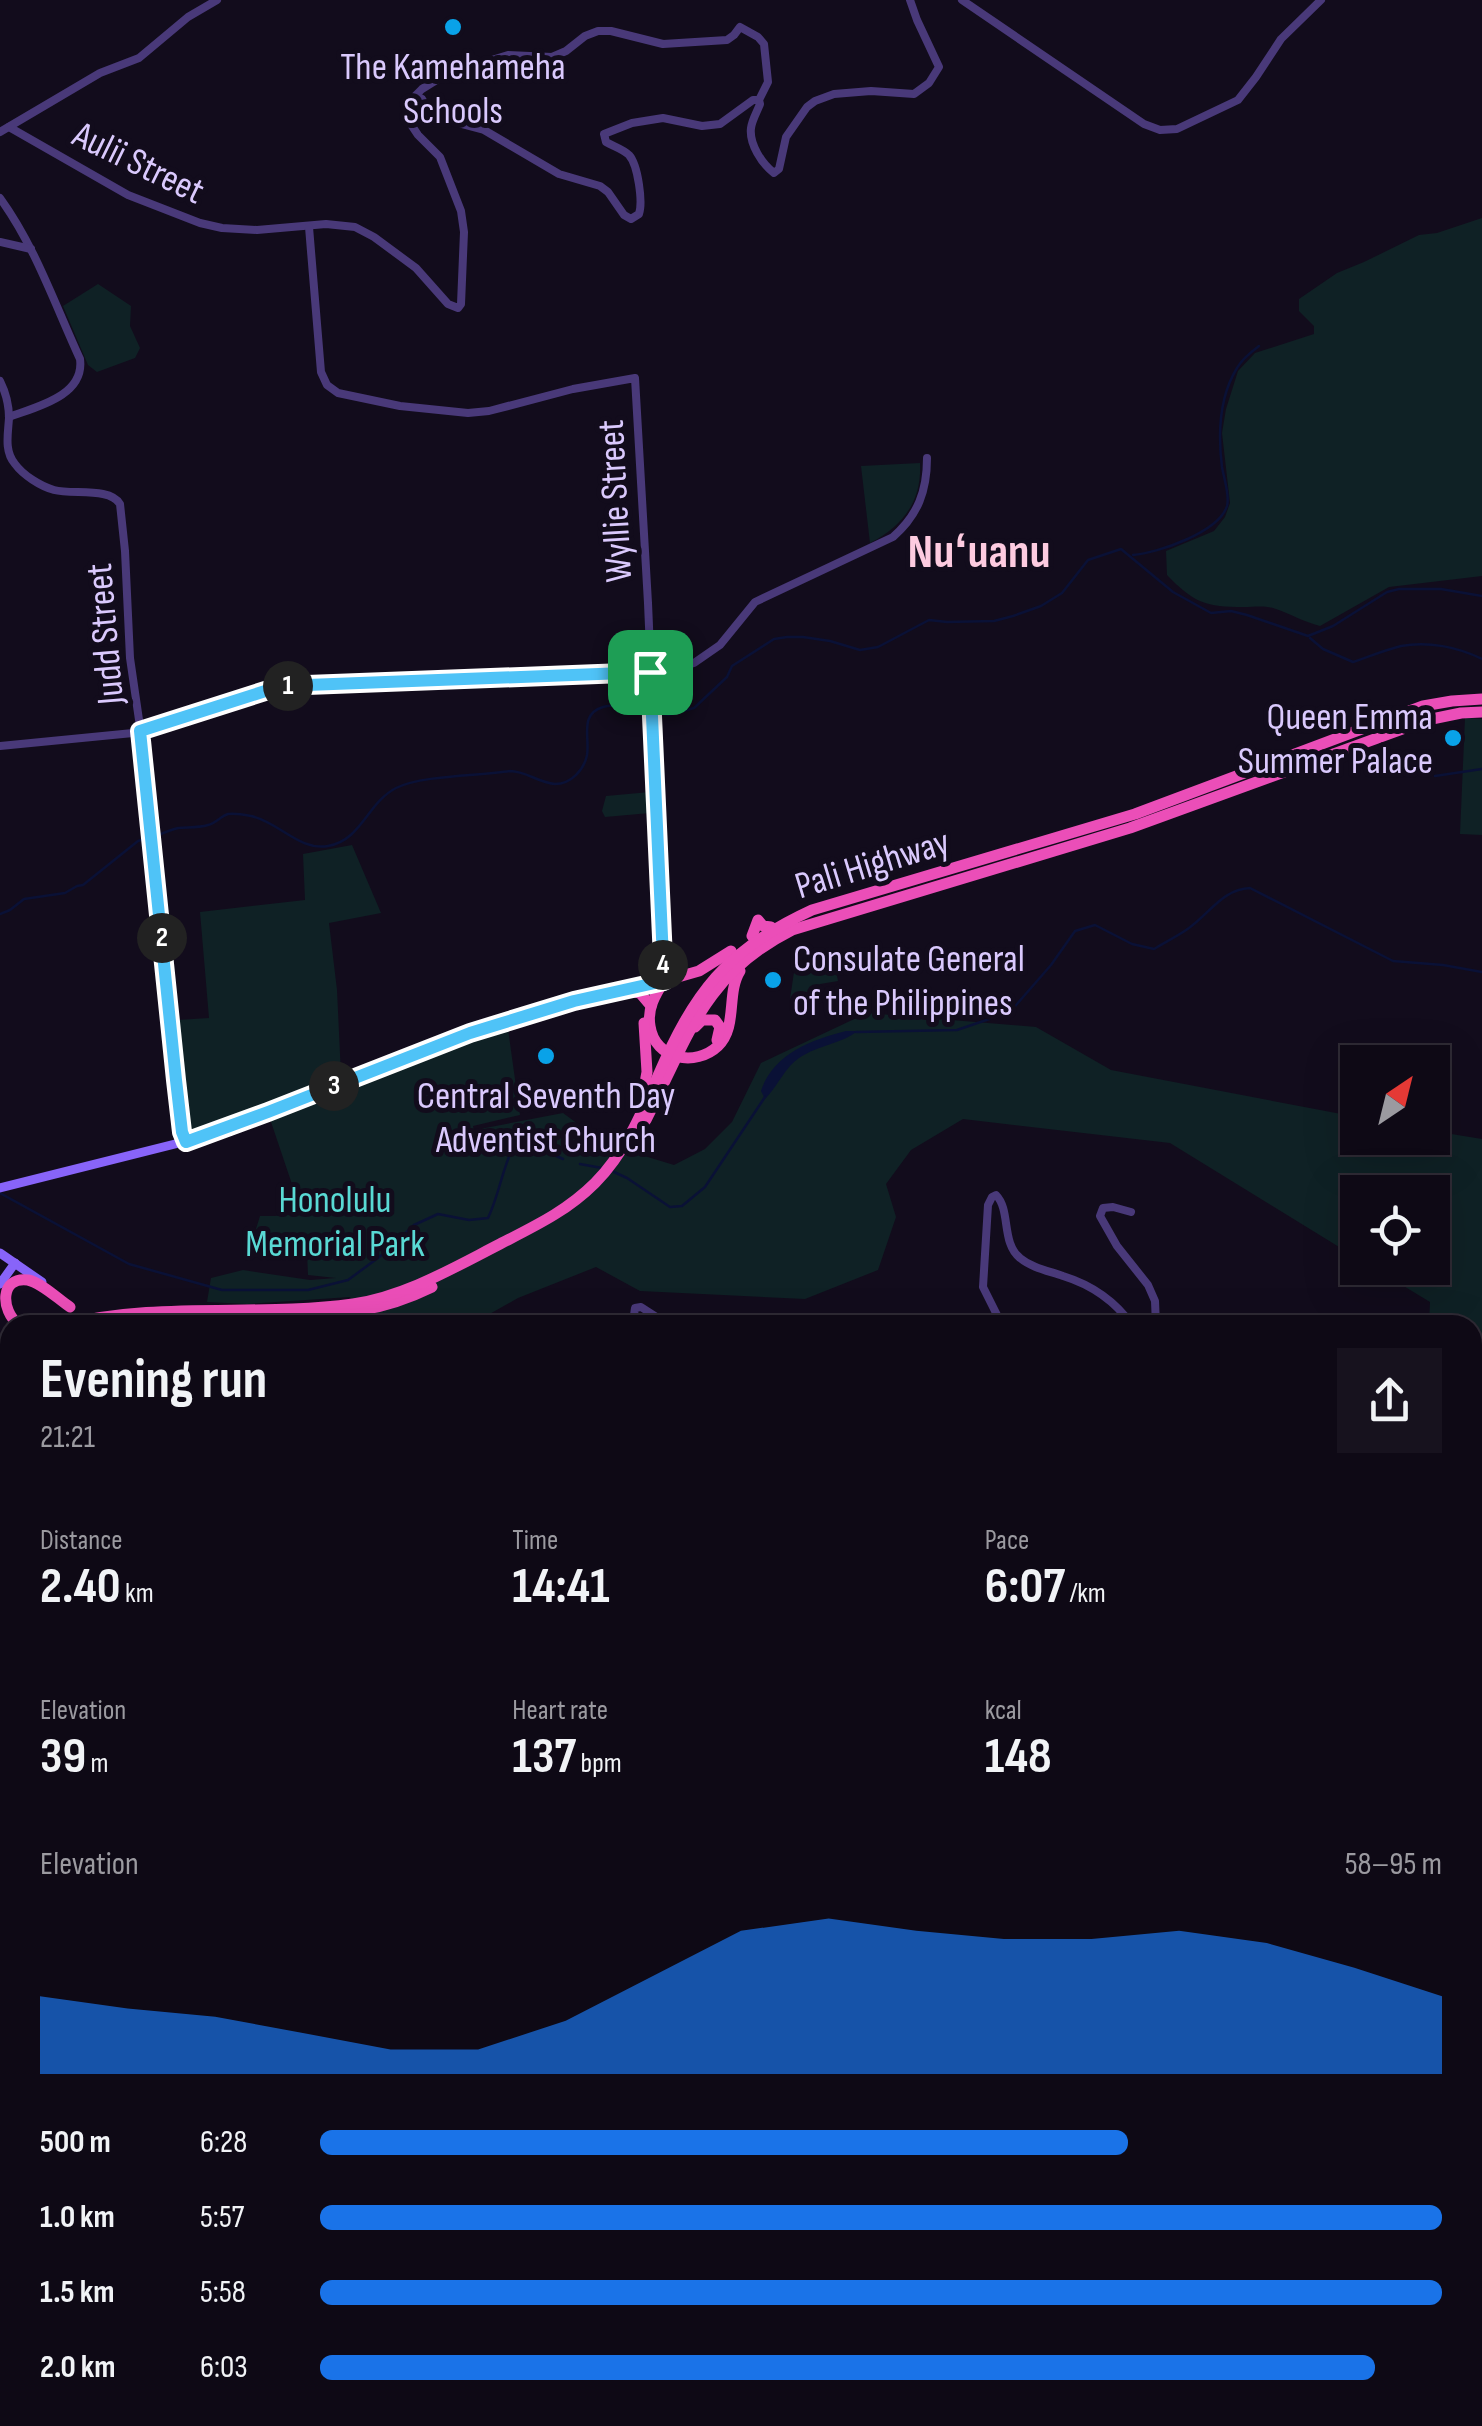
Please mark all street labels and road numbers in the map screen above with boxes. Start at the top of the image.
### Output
street label: Aulii Street [64,112,211,214]
street label: Wyllie Street [589,419,642,583]
street label: Judd Street [77,561,134,707]
street label: Pali Highway [790,820,955,909]

